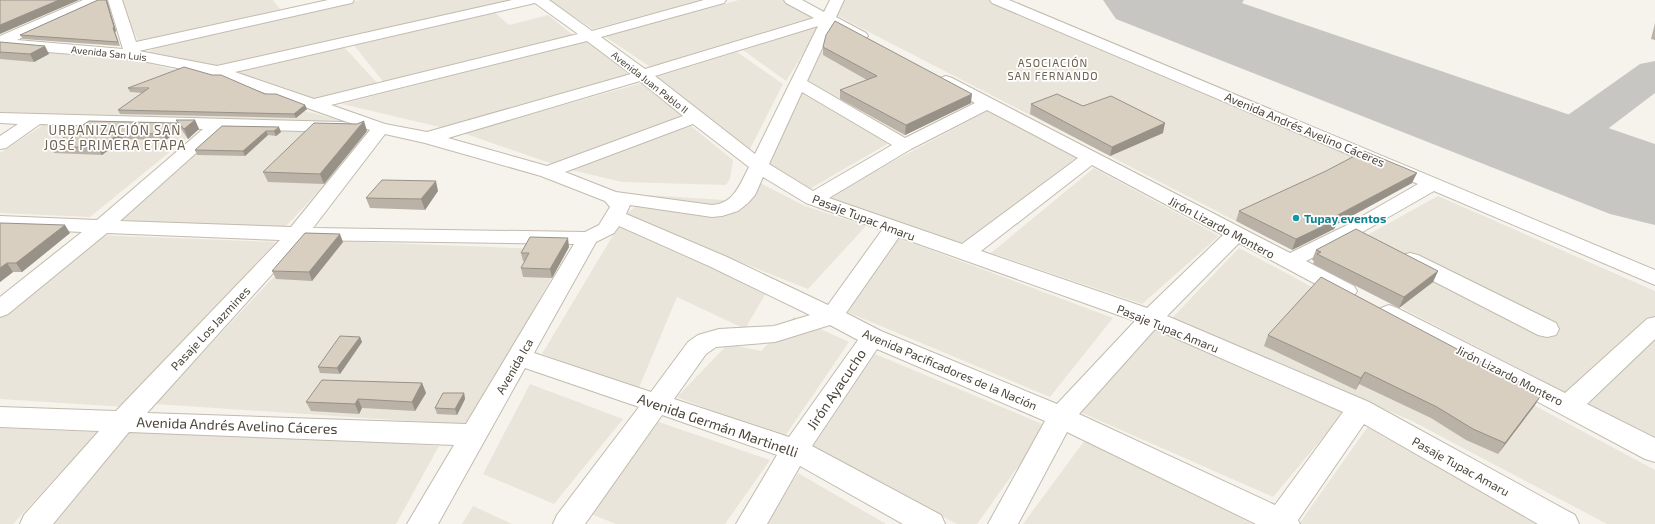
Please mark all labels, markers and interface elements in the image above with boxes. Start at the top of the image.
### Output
street label: Avenida San Luis [71,43,147,63]
street label: Avenida Juan Pablo II [609,48,691,116]
district label: ASOCIACIÓN SAN FERNANDO [1007,56,1099,82]
street label: Avenida Andrés Avelino Cáceres [1223,89,1387,169]
district label: URBANIZACIÓN SAN JOSÉ PRIMERA ETAPA [44,121,186,153]
street label: Pasaje Tupac Amaru [810,191,917,244]
street label: Jirón Lizardo Montero [1167,193,1277,261]
place label: Tupay eventos [1304,211,1386,226]
marker: Tupay eventos [1291,213,1301,223]
street label: Pasaje Los Jazmines [167,283,253,374]
street label: Pasaje Tupac Amaru [1115,301,1221,356]
street label: Avenida Pacificadores de la Nación [861,326,1039,412]
street label: Avenida Ica [493,336,535,396]
street label: Jirón Lizardo Montero [1454,342,1566,408]
street label: Jirón Ayacucho [803,345,869,433]
street label: Avenida Germán Martinelli [635,390,801,460]
street label: Avenida Andrés Avelino Cáceres [136,413,338,437]
street label: Pasaje Tupac Amaru [1409,433,1512,499]

